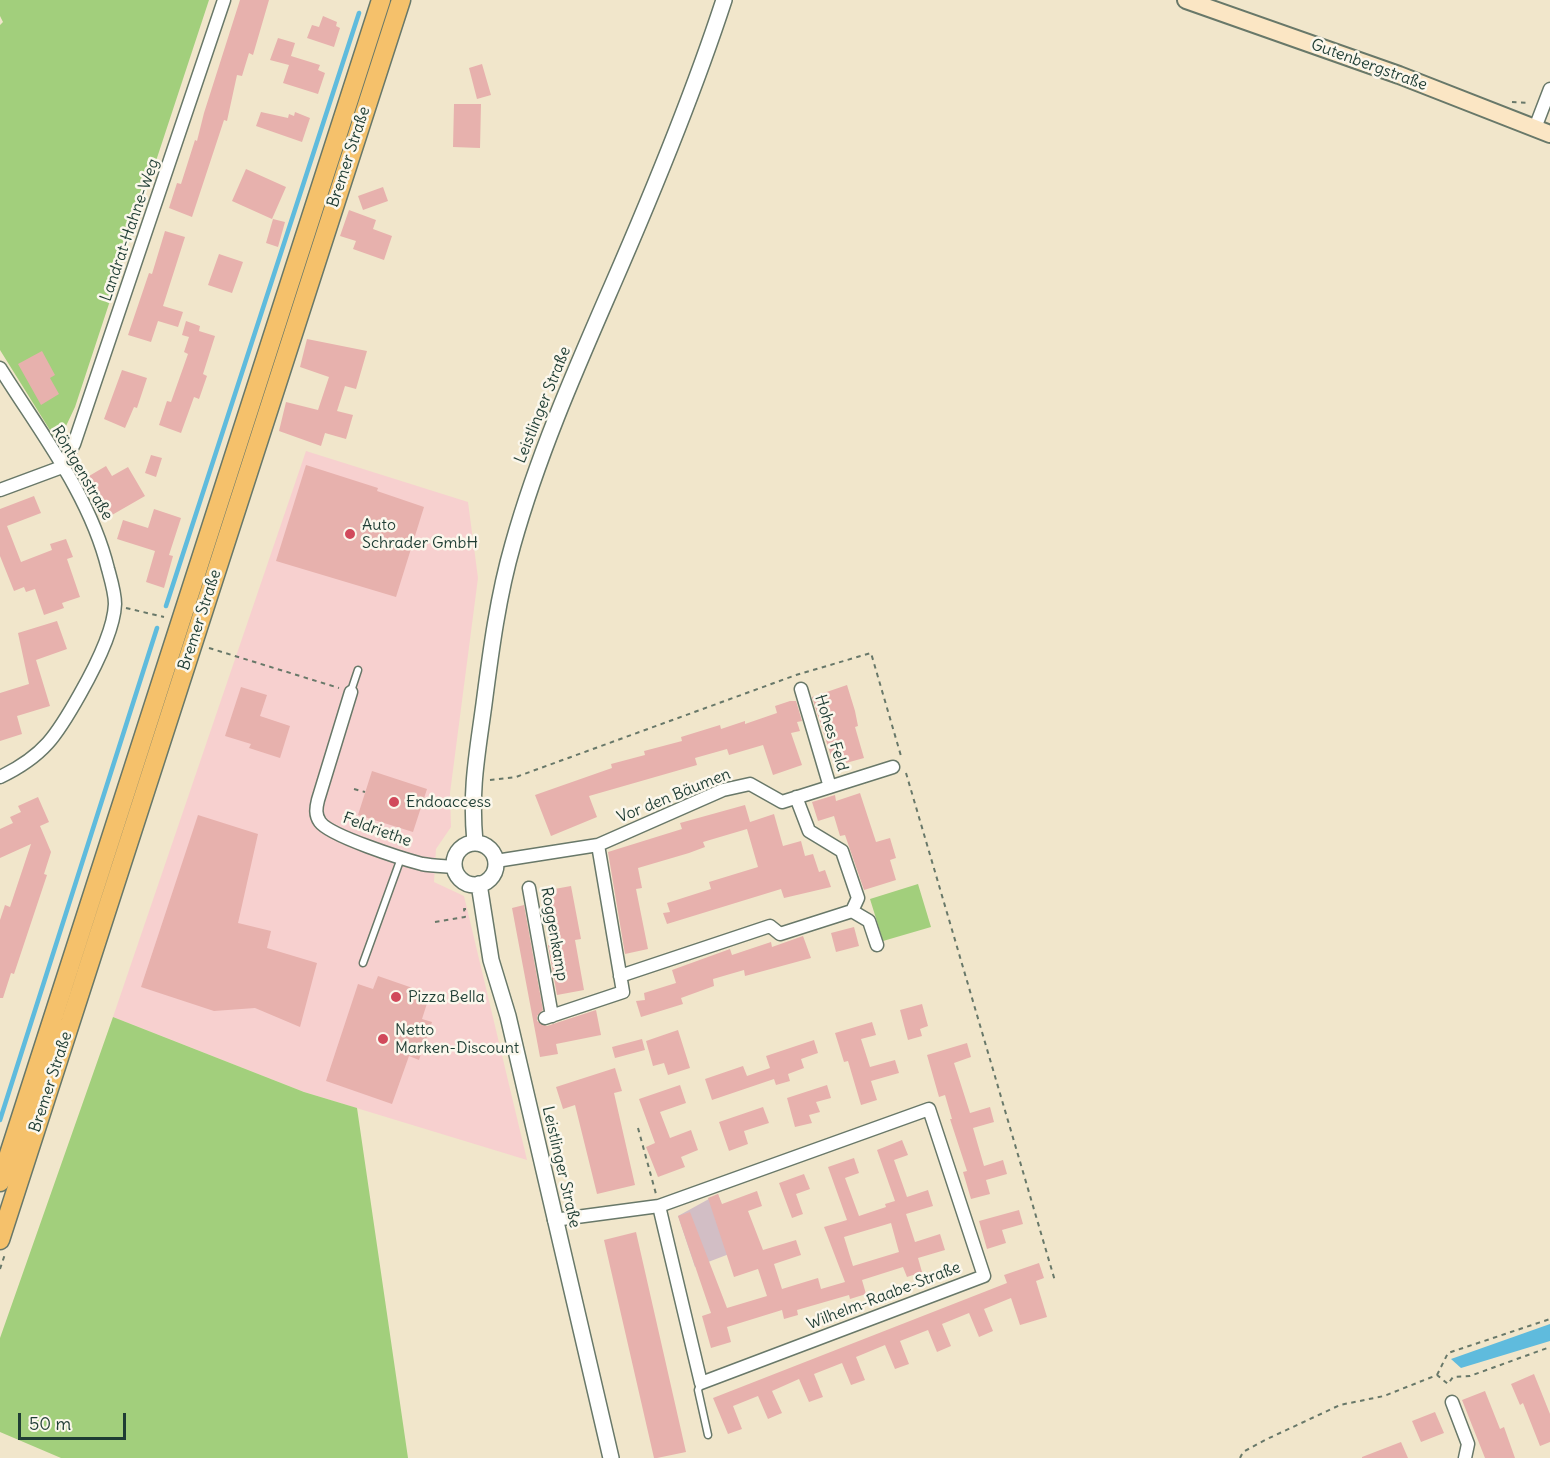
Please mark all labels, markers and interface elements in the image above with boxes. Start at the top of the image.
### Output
street label: Gutenbergstraße [1308,35,1430,95]
street label: Bremer Straße [324,104,374,210]
street label: Landrat-Hahne-Weg [97,156,163,304]
street label: Leistlinger Straße [511,344,575,466]
street label: Röntgenstraße [47,422,117,524]
place label: Auto Schrader GmbH [362,515,478,553]
marker: Auto Schrader GmbH [343,527,357,541]
street label: Bremer Straße [175,567,225,673]
street label: Hohes Feld [810,692,852,774]
street label: Vor den Bäumen [615,765,733,827]
place label: Endoaccess [406,792,491,812]
marker: Endoaccess [387,795,401,809]
street label: Feldriethe [340,809,414,851]
street label: Roggenkamp [536,885,572,983]
place label: Pizza Bella [408,987,485,1007]
marker: Pizza Bella [389,990,403,1004]
place label: Netto Marken-Discount [395,1020,519,1058]
street label: Bremer Straße [26,1029,76,1135]
marker: Netto Marken-Discount [376,1032,390,1046]
street label: Leistlinger Straße [538,1104,584,1230]
street label: Wilhelm-Raabe-Straße [805,1258,963,1334]
scale bar [21,1401,129,1439]
text: 50 m [29,1412,71,1435]

